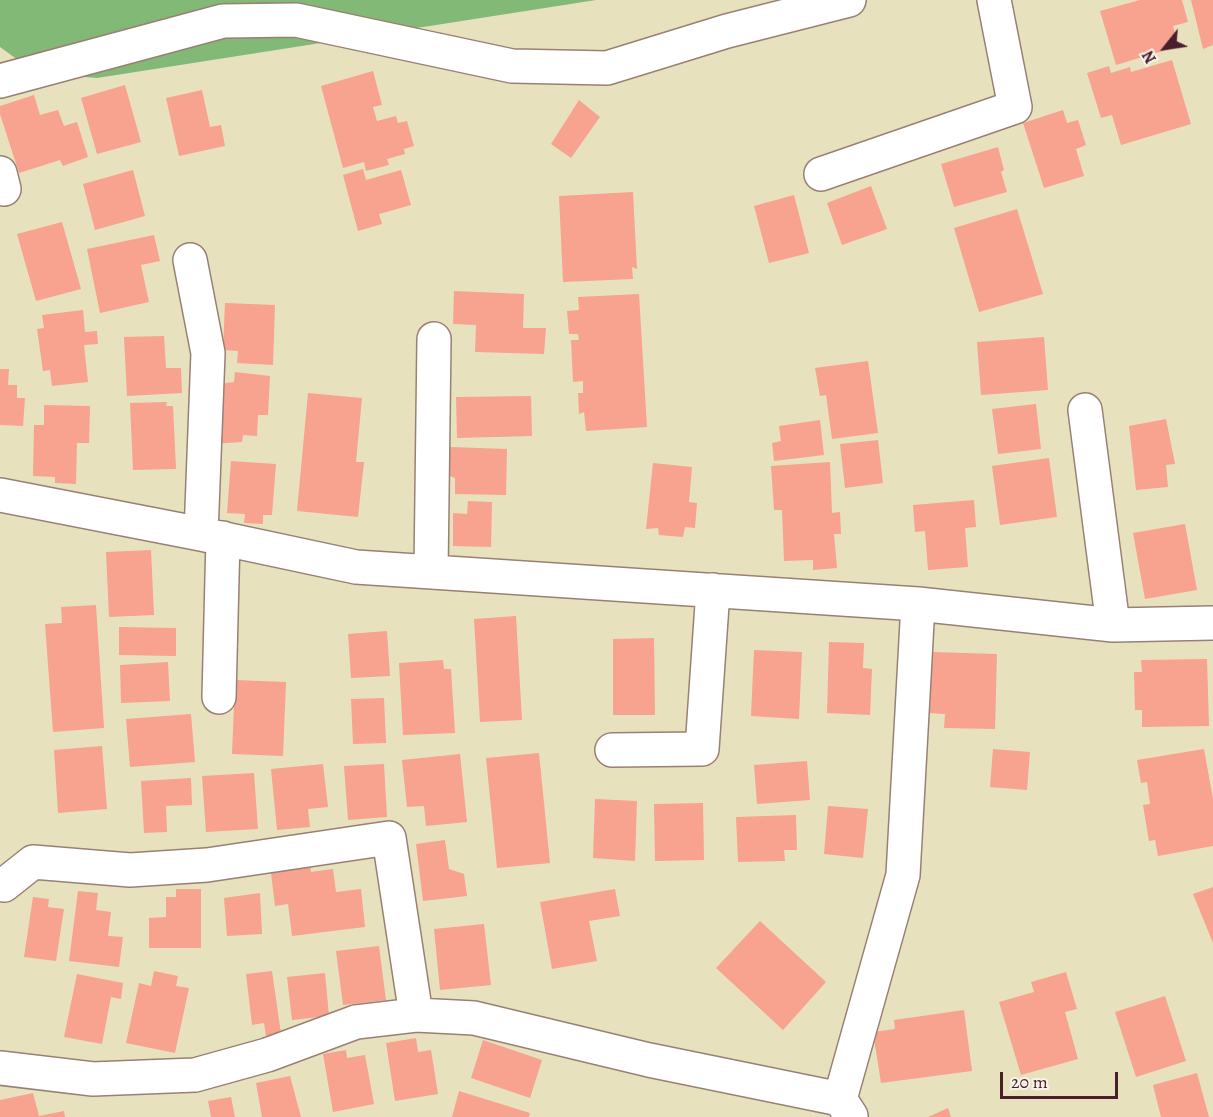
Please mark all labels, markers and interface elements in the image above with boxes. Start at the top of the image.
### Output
north arrow [1135,18,1195,78]
text: N [1137,46,1162,68]
scale bar [1003,1060,1122,1098]
text: 20 m [1011,1070,1048,1094]

